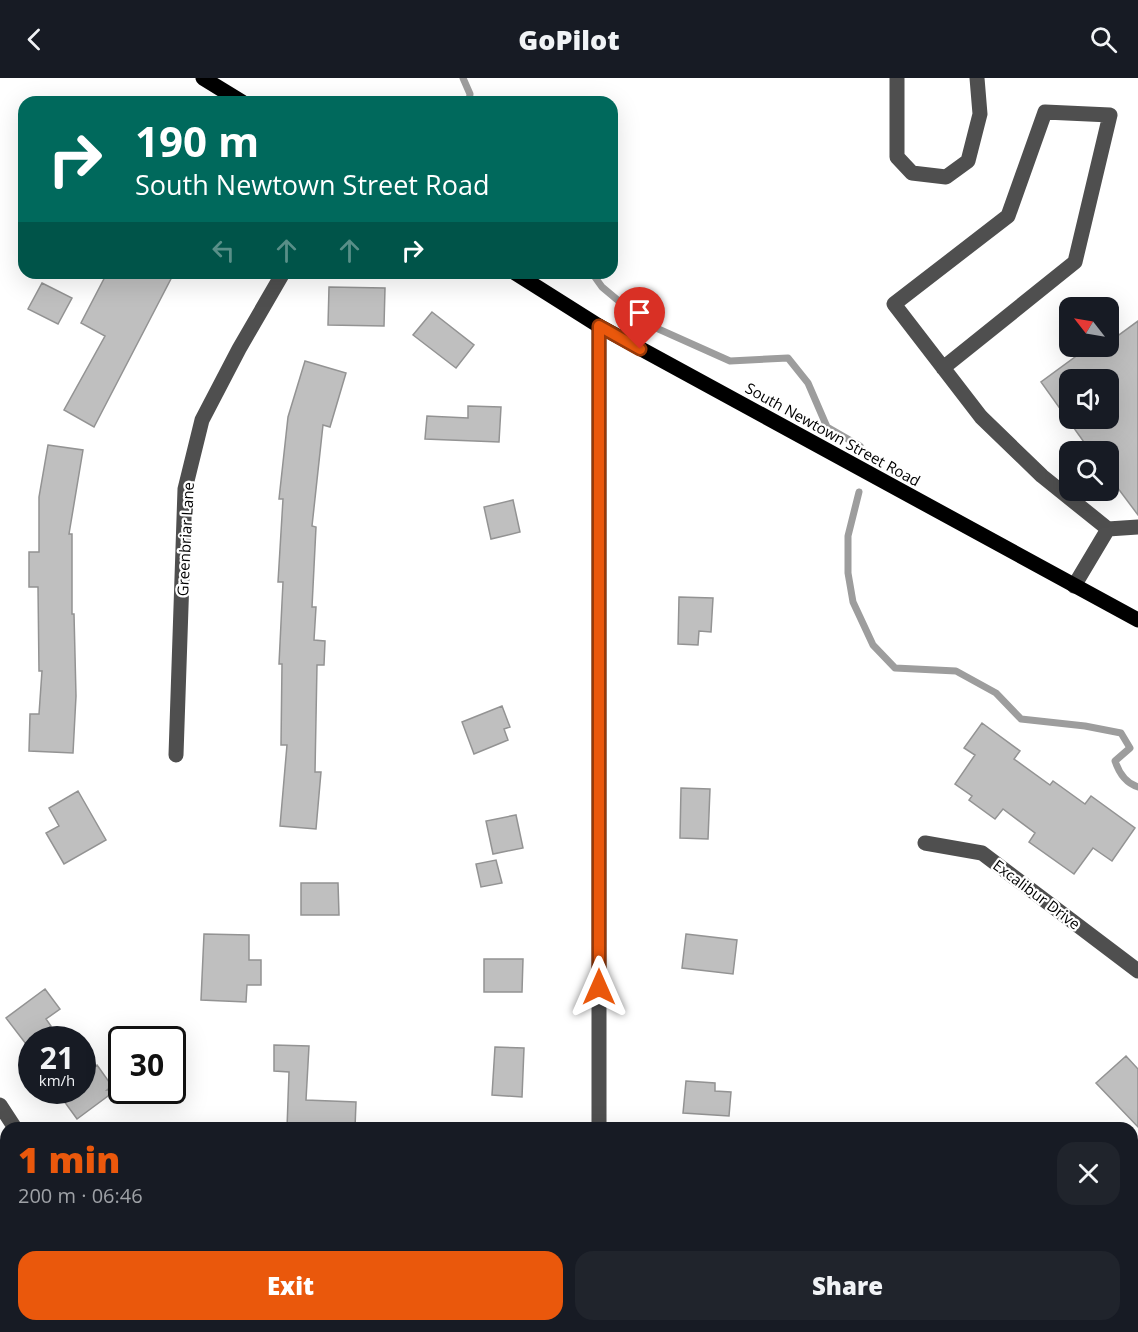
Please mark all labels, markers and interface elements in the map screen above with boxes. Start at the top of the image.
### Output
text: GoPilot [518,21,620,58]
icon: back [18,23,51,56]
icon: search [1087,23,1120,56]
text: 190 m [135,112,259,169]
icon: right [36,120,114,198]
text: South Newtown Street Road [135,166,489,203]
icon: left [207,234,240,267]
icon: ahead [270,234,303,267]
icon: ahead [333,234,366,267]
icon: right [396,234,429,267]
pin [614,287,665,349]
icon: arrive [623,296,656,329]
north arrow [1059,297,1119,357]
map controls [1059,297,1119,501]
button: sound [1059,369,1119,429]
street label: South Newtown Street Road [742,378,924,490]
button: search [1059,441,1119,501]
street label: Greenbriar Lane [172,481,198,597]
street label: Excalibur Drive [989,855,1085,933]
position arrow [567,955,631,1019]
speed limit sign: 30 [108,1026,186,1104]
text: 21 [40,1037,74,1078]
text: km/h [39,1070,75,1090]
text: 1 min [18,1135,120,1184]
button: close [1057,1142,1120,1205]
text: 200 m · 06:46 [18,1182,143,1209]
button: Exit [18,1251,563,1320]
button: Share [575,1251,1120,1320]

